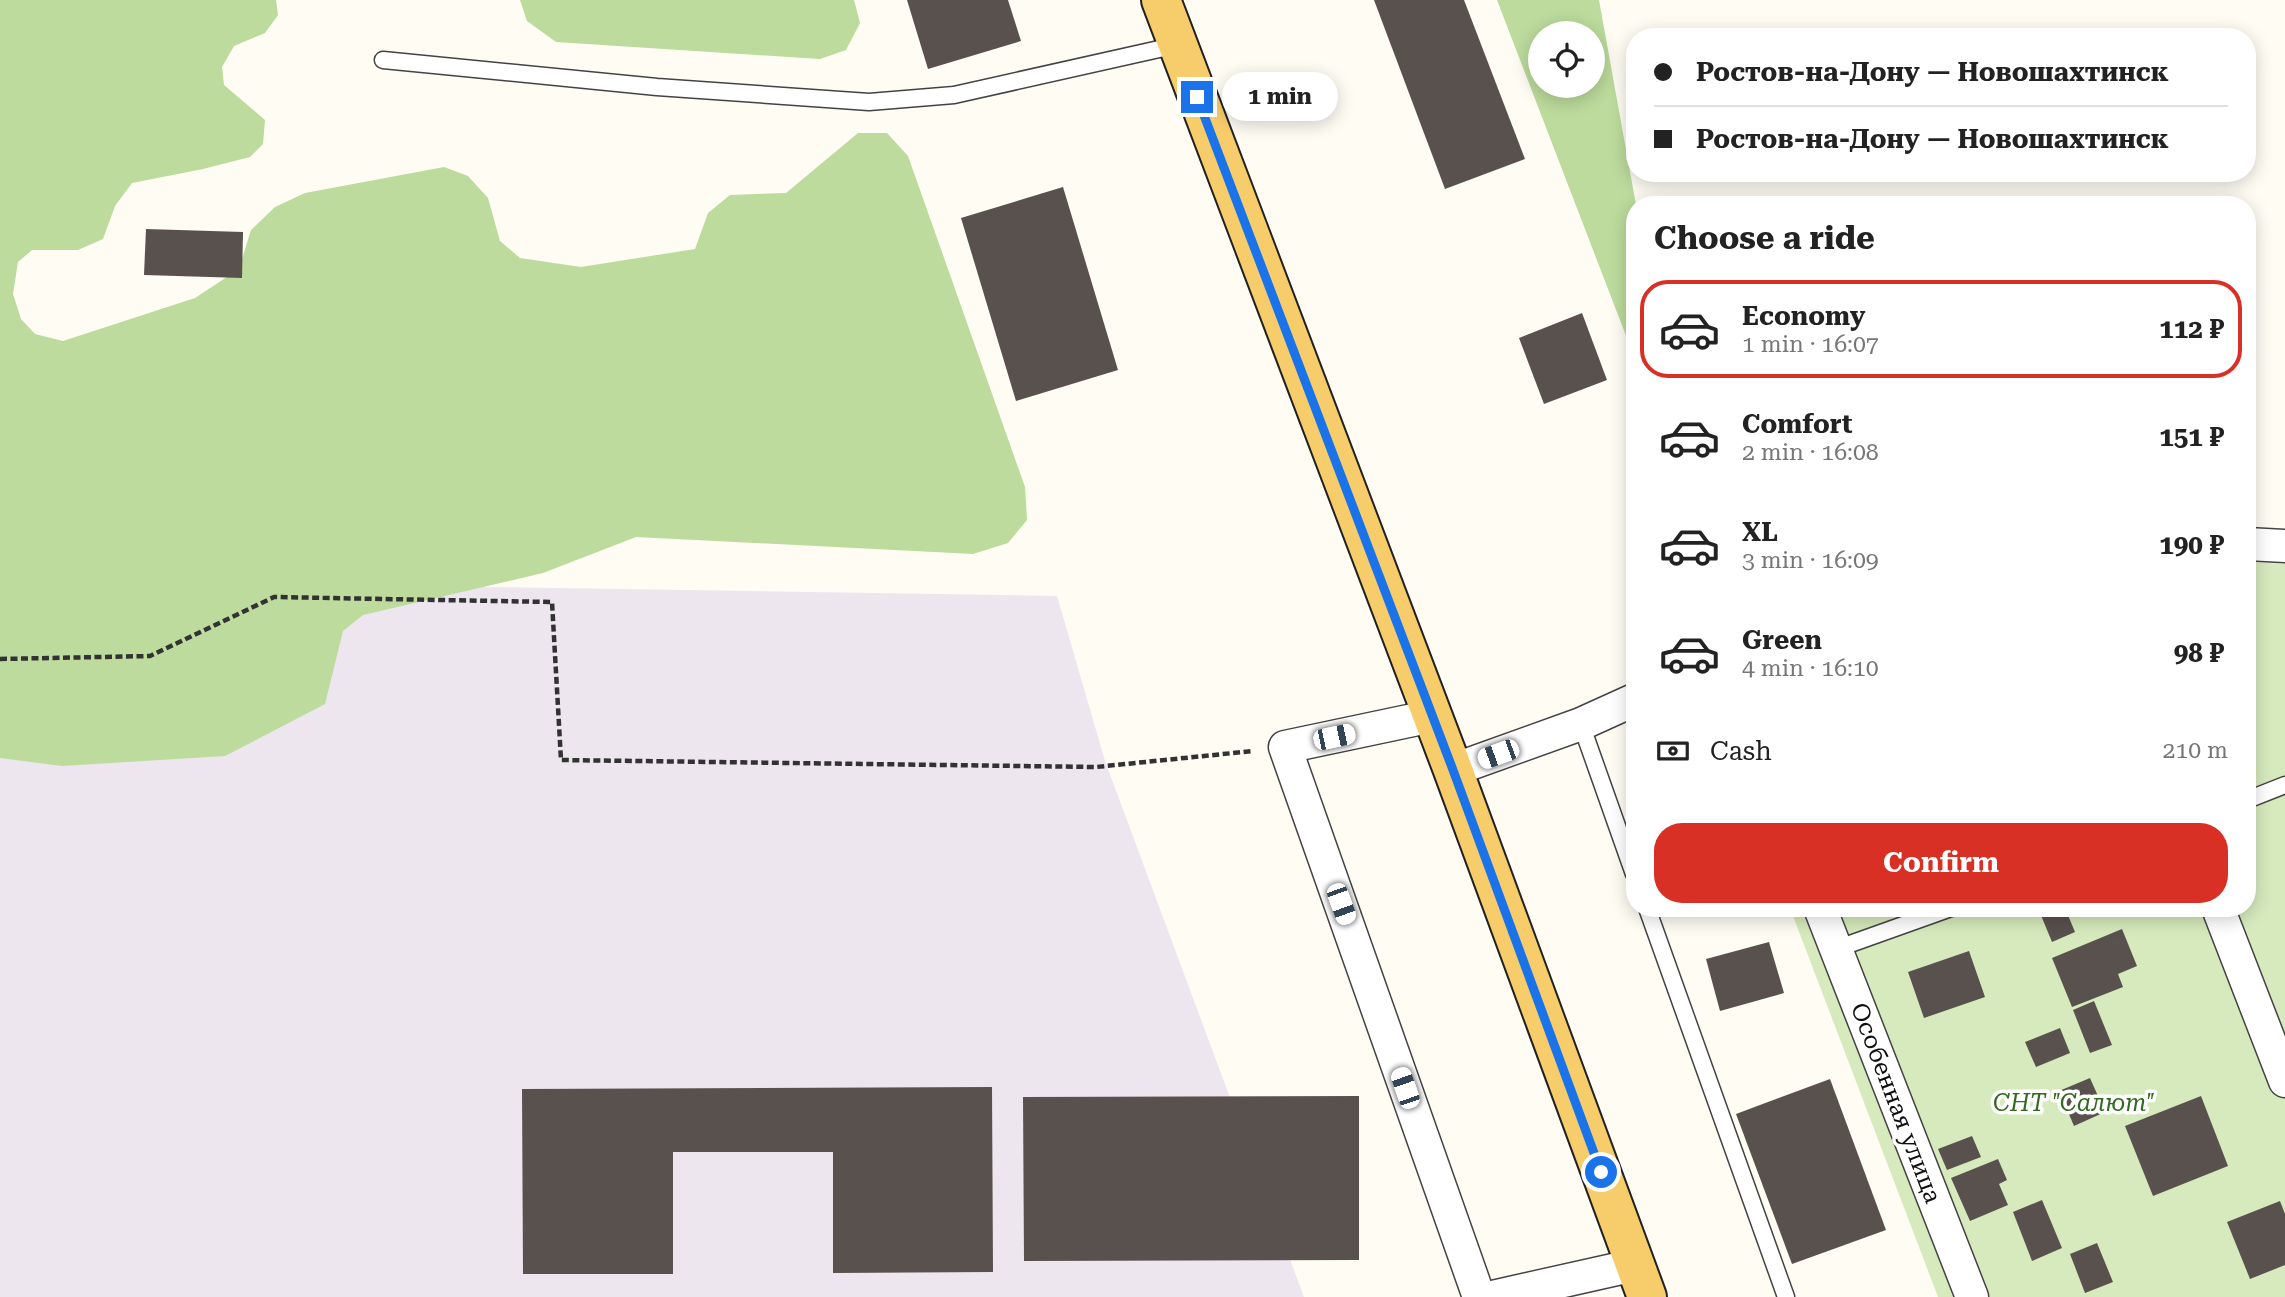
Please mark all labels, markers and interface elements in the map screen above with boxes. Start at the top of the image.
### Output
map controls [1528,21,1605,98]
button: locate [1528,21,1605,98]
text: Ростов-на-Дону — Новошахтинск [1696,57,2169,87]
callout: 1 min [1222,72,1337,122]
route end [1181,81,1213,113]
text: 1 min [1248,83,1312,110]
text: Ростов-на-Дону — Новошахтинск [1696,124,2169,154]
text: Choose a ride [1654,219,1875,257]
icon: car [1658,298,1721,361]
text: Economy [1742,301,1865,331]
text: 112 ₽ [2159,314,2224,344]
text: 1 min · 16:07 [1742,331,1879,358]
icon: car [1658,406,1721,469]
text: Comfort [1742,409,1852,439]
text: 151 ₽ [2159,422,2224,452]
text: 2 min · 16:08 [1742,439,1879,466]
icon: car [1658,514,1721,577]
text: XL [1742,517,1778,547]
text: 190 ₽ [2159,530,2224,560]
text: 3 min · 16:09 [1742,547,1879,574]
icon: car [1658,622,1721,685]
text: Green [1742,625,1822,655]
text: 98 ₽ [2174,638,2224,668]
text: 4 min · 16:10 [1742,655,1879,682]
car [1312,722,1357,752]
icon: cash [1654,732,1692,770]
text: Cash [1710,736,1772,766]
car [1475,737,1522,771]
text: 210 m [2163,737,2228,764]
button: Confirm [1654,823,2228,903]
car [1324,881,1359,927]
street label: Особенная улица [1845,999,1947,1207]
car [1389,1065,1422,1111]
park label: СНТ "Салют" [1993,1089,2155,1117]
route start [1585,1156,1617,1188]

